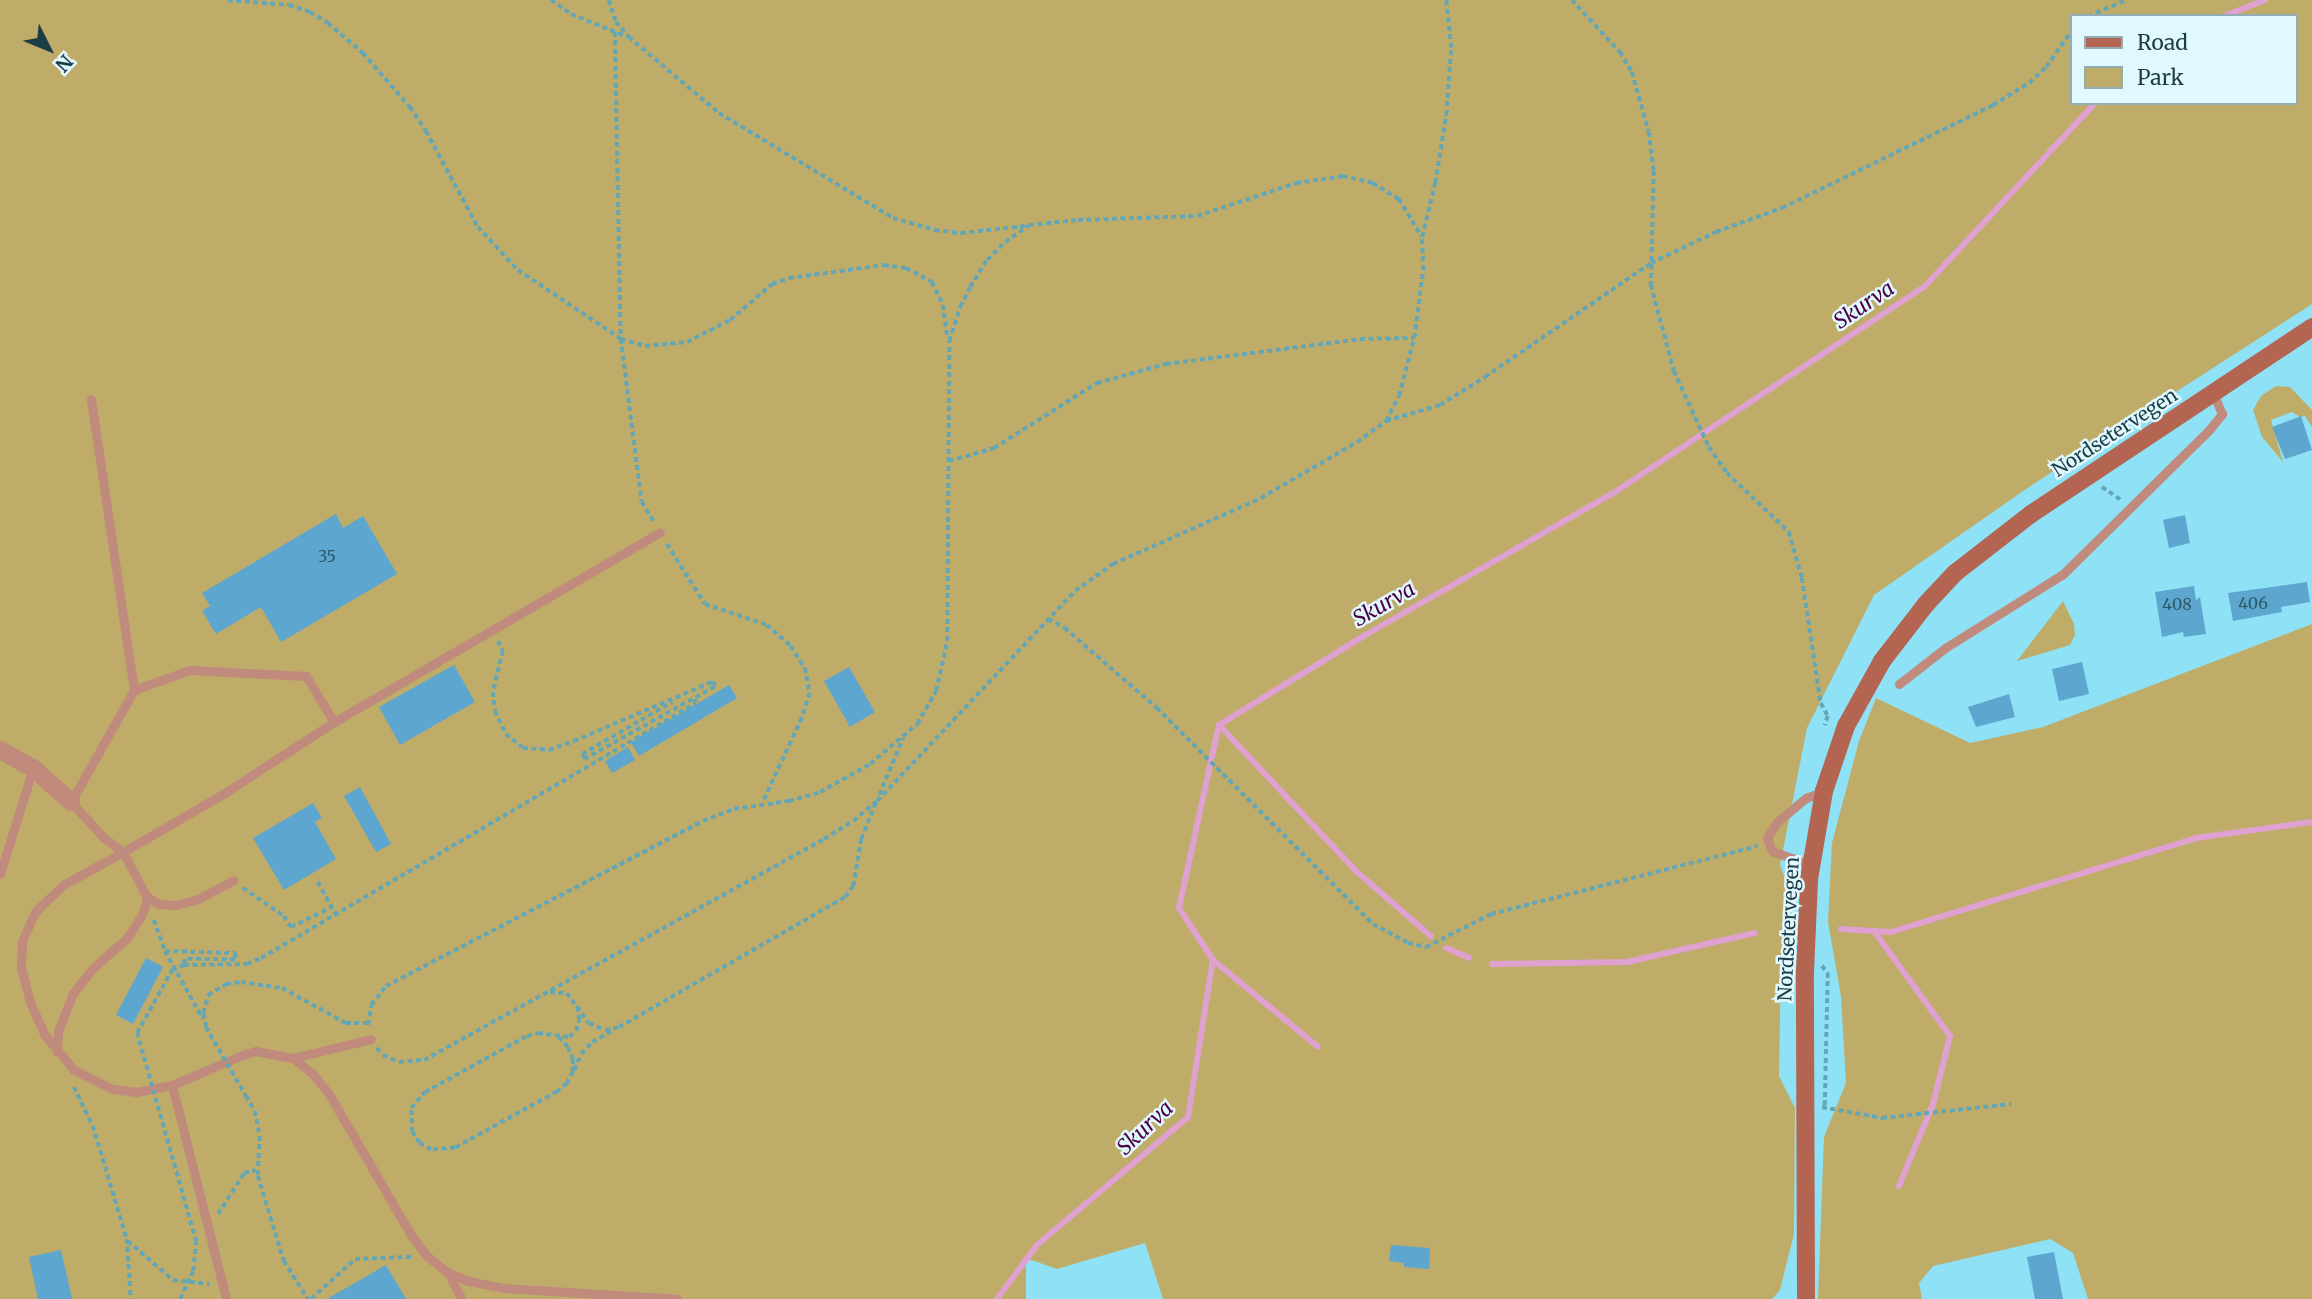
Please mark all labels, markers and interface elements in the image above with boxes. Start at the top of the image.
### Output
north arrow [14,14,84,84]
legend [2070,14,2298,105]
text: Road [2137,29,2188,56]
text: N [50,50,78,77]
text: Park [2137,64,2184,91]
water label: Skurva [1829,276,1899,334]
street label: Nordsetervegen [2048,384,2182,482]
house number: 35 [318,546,336,566]
water label: Skurva [1349,576,1419,632]
house number: 406 [2238,593,2268,613]
house number: 408 [2162,594,2192,614]
street label: Nordsetervegen [1774,856,1804,1002]
water label: Skurva [1112,1096,1178,1160]

